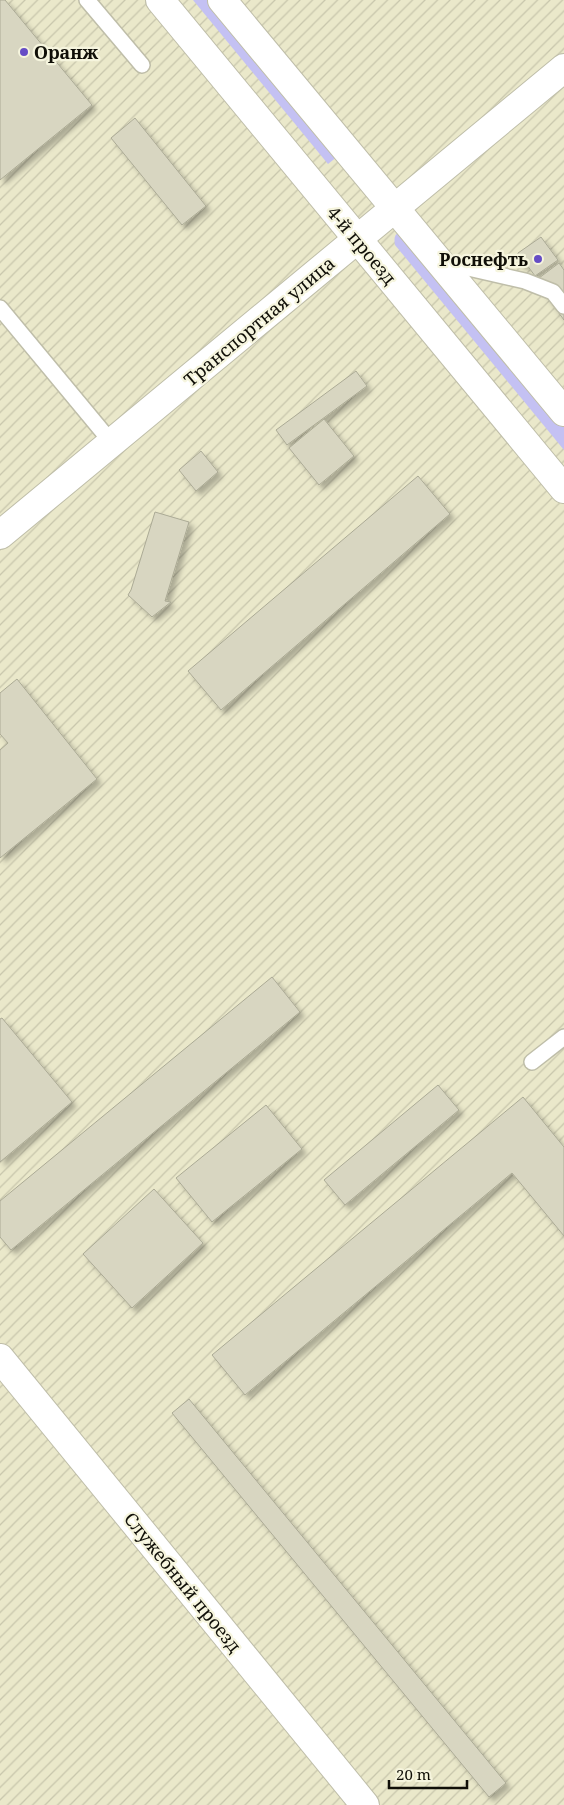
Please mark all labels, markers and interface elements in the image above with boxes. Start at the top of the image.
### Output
place label: Оранж [34,40,98,64]
marker: Оранж [18,46,30,58]
street label: 4-й проезд [322,201,402,289]
place label: Роснефть [439,247,528,271]
street label: Транспортная улица [179,251,339,391]
marker: Роснефть [532,253,544,265]
street label: Служебный проезд [119,1507,247,1657]
scale bar [389,1758,466,1790]
text: 20 m [396,1764,431,1784]

